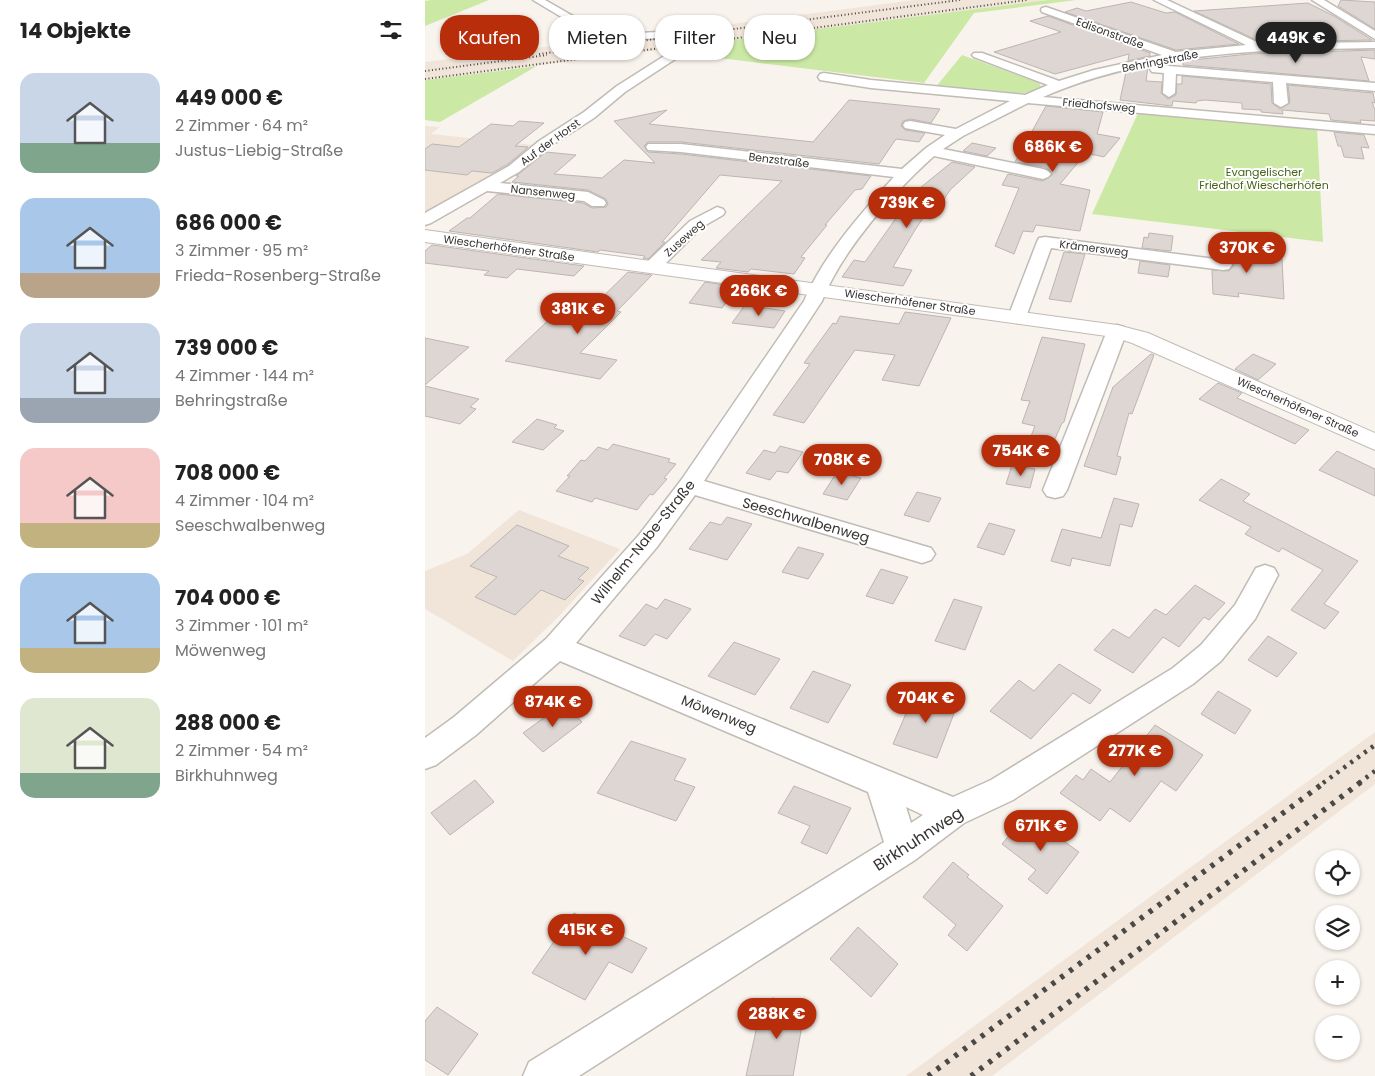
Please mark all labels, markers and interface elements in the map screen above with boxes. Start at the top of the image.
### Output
street label: Edisonstraße [1074,13,1146,53]
chip: Kaufen [440,15,539,60]
chip: Mieten [549,15,645,60]
chip: Filter [655,15,734,60]
chip: Neu [744,15,815,60]
text: 14 Objekte [20,16,131,45]
icon: filters [377,16,405,44]
pin: 449K € [1255,22,1337,64]
text: 449K € [1267,26,1325,49]
street label: Behringstraße [1120,46,1200,76]
text: 449 000 € [175,83,283,112]
icon: home [60,93,120,153]
street label: Friedhofsweg [1062,94,1136,116]
text: 2 Zimmer · 64 m² [175,114,308,137]
street label: Auf der Horst [517,115,583,169]
pin: 686K € [1012,130,1094,173]
text: 686K € [1024,135,1082,158]
text: Justus-Liebig-Straße [175,139,343,162]
street label: Benzstraße [748,148,811,172]
park label: Evangelischer Friedhof Wiescherhöfen [1199,164,1329,193]
street label: Nansenweg [510,181,576,203]
pin: 739K € [866,186,948,229]
text: 739K € [879,191,935,214]
text: 686 000 € [175,208,282,237]
street label: Zuseweg [660,216,708,260]
icon: home [60,218,120,278]
street label: Wiescherhöfener Straße [442,231,576,265]
pin: 370K € [1206,232,1288,274]
street label: Krämersweg [1059,236,1129,260]
text: 370K € [1219,236,1275,259]
text: 3 Zimmer · 95 m² [175,239,308,262]
text: Frieda-Rosenberg-Straße [175,264,381,287]
pin: 266K € [718,274,800,317]
text: 266K € [731,279,787,302]
street label: Wiescherhöfener Straße [843,285,977,319]
pin: 381K € [537,292,619,335]
text: 381K € [551,297,605,320]
text: 739 000 € [175,333,279,362]
icon: home [60,343,120,403]
text: 4 Zimmer · 144 m² [175,364,314,387]
street label: Wiescherhöfener Straße [1234,373,1362,441]
text: Behringstraße [175,389,288,412]
pin: 754K € [980,434,1062,477]
text: 754K € [992,439,1050,462]
pin: 708K € [801,444,883,486]
text: 708K € [814,448,870,471]
text: 708 000 € [175,458,280,487]
icon: home [60,468,120,528]
street label: Wilhelm-Nabe-Straße [586,475,700,609]
text: 4 Zimmer · 104 m² [175,489,314,512]
street label: Seeschwalbenweg [740,492,872,548]
text: Seeschwalbenweg [175,514,325,537]
text: 704 000 € [175,583,281,612]
icon: home [60,593,120,653]
text: 3 Zimmer · 101 m² [175,614,308,637]
text: Möwenweg [175,639,266,662]
pin: 704K € [885,682,967,724]
pin: 874K € [512,686,594,728]
text: 704K € [897,686,955,709]
text: 874K € [524,690,582,713]
street label: Möwenweg [678,690,760,738]
text: 288 000 € [175,708,281,737]
icon: home [60,718,120,778]
pin: 277K € [1094,734,1176,777]
text: 2 Zimmer · 54 m² [175,739,308,762]
text: 277K € [1108,739,1162,762]
text: Birkhuhnweg [175,764,278,787]
street label: Birkhuhnweg [869,801,967,877]
pin: 671K € [1000,810,1082,852]
text: 671K € [1015,814,1067,837]
map controls [1315,850,1360,1060]
button: locate [1315,850,1360,895]
button: layers [1315,905,1360,950]
pin: 415K € [545,914,627,956]
text: 415K € [559,918,613,941]
button: + [1315,960,1360,1005]
pin: 288K € [736,998,818,1040]
text: 288K € [748,1002,806,1025]
button: − [1315,1015,1360,1060]

